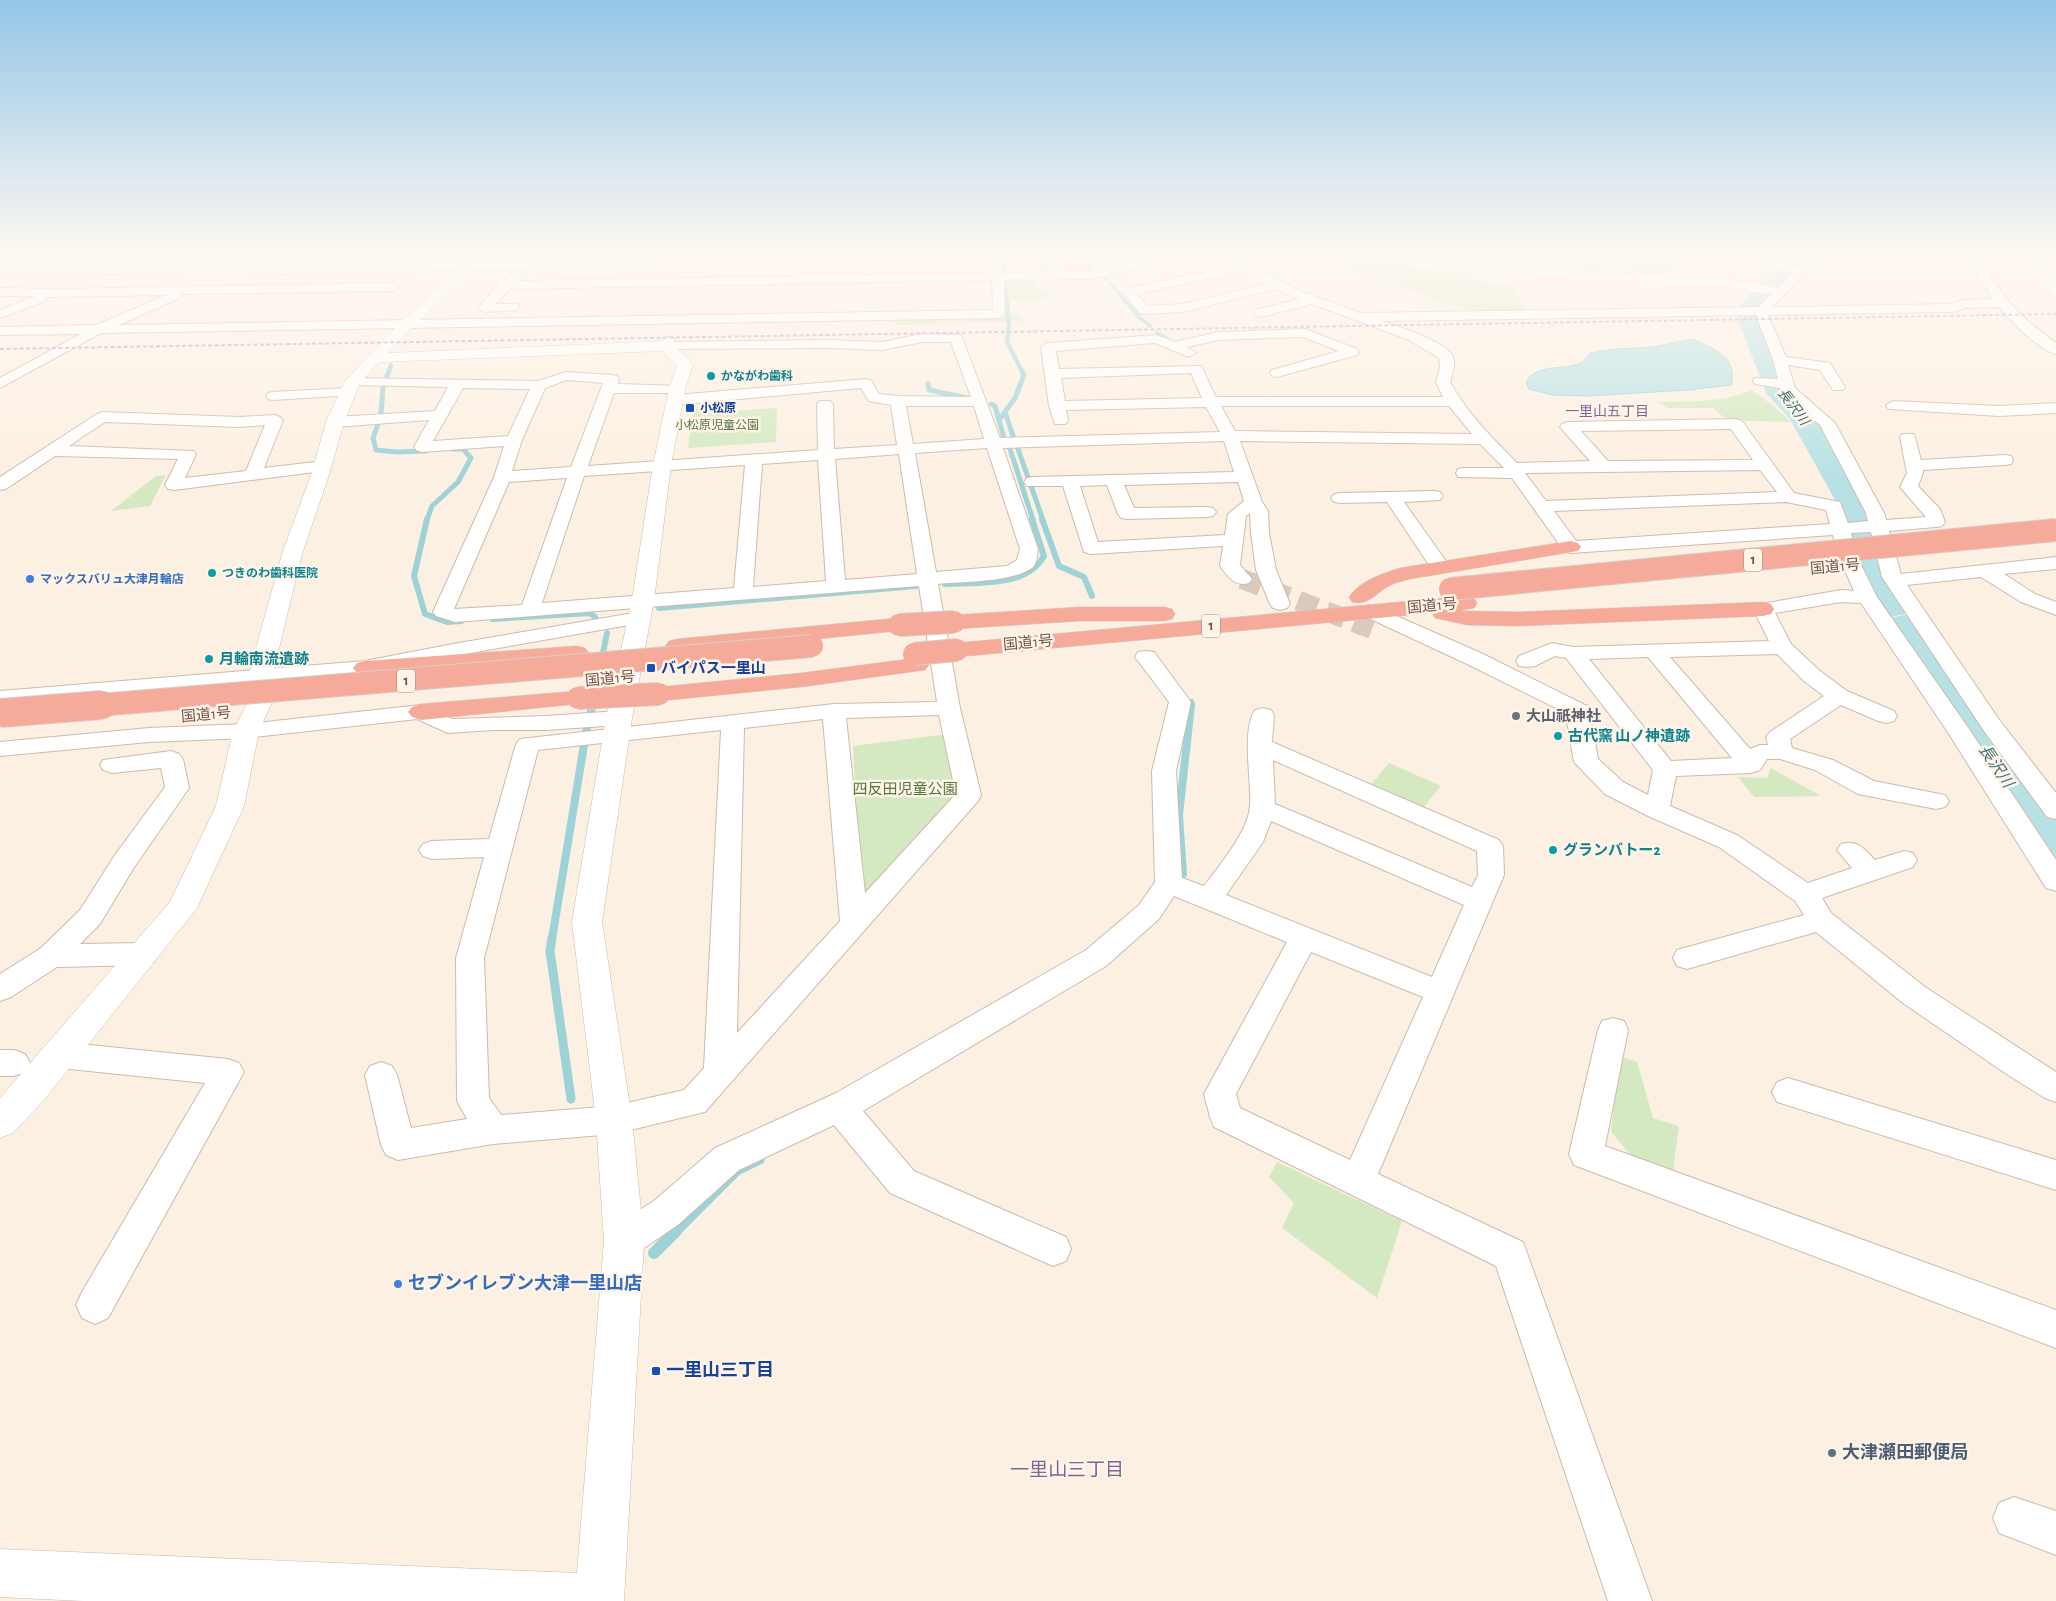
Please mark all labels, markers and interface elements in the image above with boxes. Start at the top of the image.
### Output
place label: かながわ歯科 [721,369,793,382]
marker: かながわ歯科 [705,370,717,382]
water label: 長沢川 [1775,385,1813,430]
marker: 小松原 [684,402,696,414]
place label: 小松原 [700,402,736,414]
district label: 一里山五丁目 [1565,404,1649,419]
park label: 小松原児童公園 [675,419,759,431]
road number: 1 [1744,548,1762,572]
street label: 国道1号 [1809,556,1861,577]
place label: つきのわ歯科医院 [222,566,318,579]
marker: つきのわ歯科医院 [206,567,218,579]
place label: マックスバリュ大津月輪店 [40,572,184,585]
marker: マックスバリュ大津月輪店 [24,573,36,585]
street label: 国道1号 [1406,595,1458,616]
road number: 1 [1202,614,1220,638]
street label: 国道1号 [1002,632,1054,653]
place label: 月輪南流遺跡 [219,650,309,667]
marker: 月輪南流遺跡 [203,653,215,665]
place label: バイパス一里山 [661,660,766,676]
marker: バイパス一里山 [645,662,657,674]
street label: 国道1号 [584,668,636,689]
road number: 1 [397,669,415,692]
street label: 国道1号 [180,704,232,725]
place label: 大山祇神社 [1526,707,1601,724]
marker: 大山祇神社 [1510,710,1522,722]
place label: 古代窯 山ノ神遺跡 [1568,727,1690,744]
marker: 古代窯 山ノ神遺跡 [1552,730,1564,742]
water label: 長沢川 [1976,741,2018,792]
park label: 四反田児童公園 [852,781,958,797]
place label: グランバトー2 [1563,842,1661,858]
marker: グランバトー2 [1547,844,1559,856]
place label: セブンイレブン大津一里山店 [408,1273,642,1293]
marker: セブンイレブン大津一里山店 [392,1278,404,1290]
place label: 一里山三丁目 [666,1361,774,1380]
marker: 一里山三丁目 [650,1365,662,1377]
place label: 大津瀬田郵便局 [1842,1442,1968,1462]
marker: 大津瀬田郵便局 [1826,1447,1838,1459]
district label: 一里山三丁目 [1010,1460,1124,1480]

